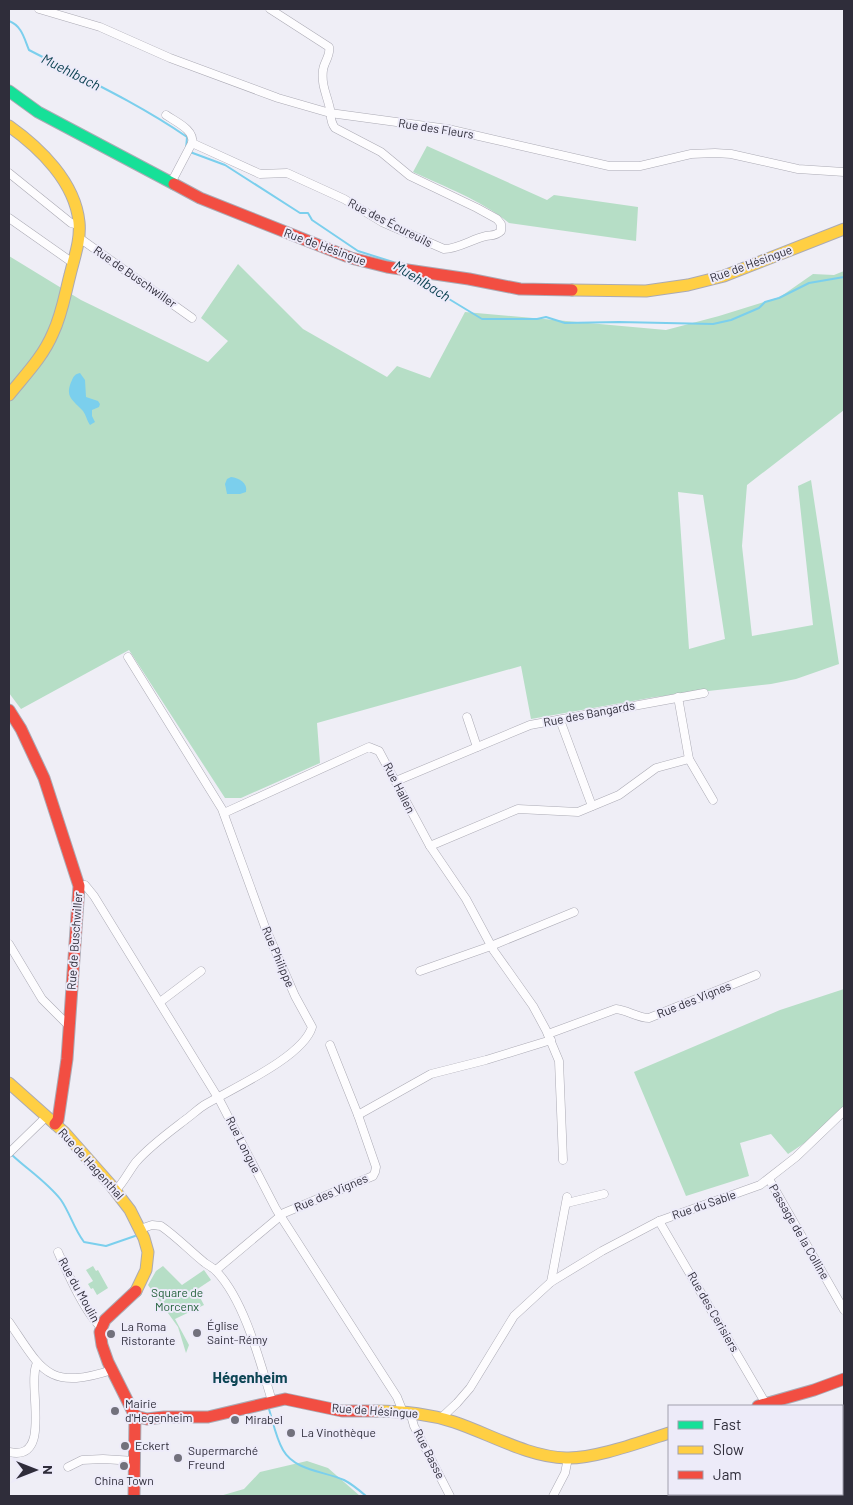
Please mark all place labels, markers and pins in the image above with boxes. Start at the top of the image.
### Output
place label: Église Saint-Rémy [207,1318,268,1346]
place label: La Roma Ristorante [121,1319,175,1347]
marker: Église Saint-Rémy [191,1327,203,1339]
marker: La Roma Ristorante [105,1328,117,1340]
place label: Mairie d'Hegenheim [125,1396,192,1424]
marker: Mairie d'Hegenheim [109,1405,121,1417]
place label: Mirabel [245,1412,283,1426]
marker: Mirabel [229,1414,241,1426]
place label: La Vinothèque [301,1425,376,1439]
marker: La Vinothèque [285,1427,297,1439]
place label: Eckert [135,1438,170,1452]
marker: Eckert [119,1440,131,1452]
place label: Supermarché Freund [188,1443,258,1471]
marker: Supermarché Freund [172,1452,184,1464]
marker: China Town [118,1460,130,1472]
place label: China Town [94,1473,154,1487]

